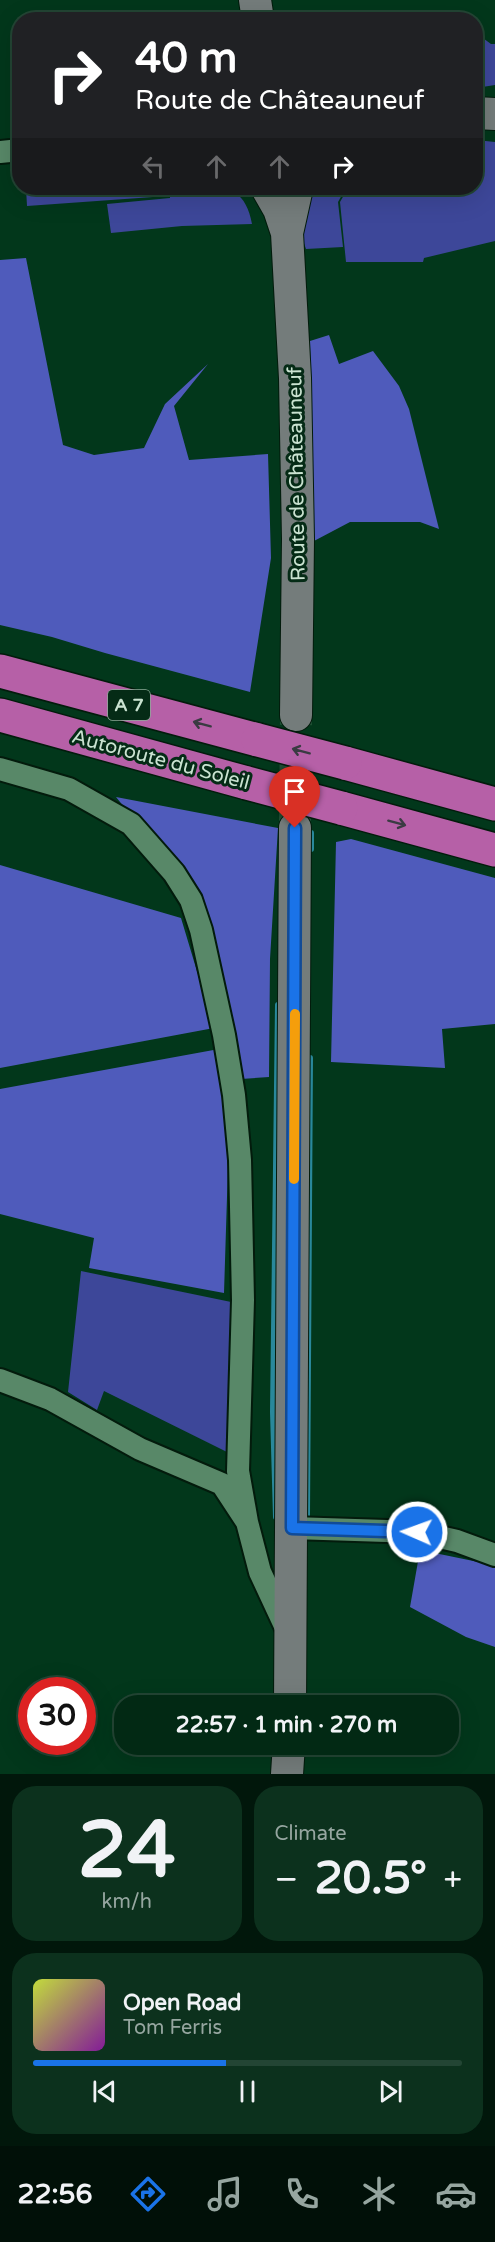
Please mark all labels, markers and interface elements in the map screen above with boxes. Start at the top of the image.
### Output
text: 40 m [135,33,237,84]
icon: right [36,36,114,114]
text: Route de Châteauneuf [135,84,424,117]
icon: left [137,150,170,183]
icon: ahead [200,150,233,183]
icon: ahead [263,150,296,183]
icon: right [326,150,359,183]
street label: Route de Châteauneuf [283,366,311,581]
road number: A 7 [108,690,150,720]
one-way arrow [192,717,211,729]
street label: Autoroute du Soleil [69,725,252,795]
one-way arrow [292,745,311,757]
pin [269,766,320,828]
icon: arrive [278,775,311,808]
one-way arrow [387,818,406,830]
position arrow [385,1500,449,1564]
speed limit sign: 30 [18,1677,96,1755]
text: 22:57 · 1 min · 270 m [176,1712,397,1738]
text: 24 [78,1804,176,1898]
text: Climate [275,1822,347,1846]
text: 20.5° [314,1852,427,1906]
text: − [275,1860,298,1899]
text: + [443,1860,462,1899]
text: km/h [102,1890,152,1914]
text: Open Road [123,1990,241,2016]
text: Tom Ferris [123,2016,222,2040]
icon: previous [88,2075,121,2108]
icon: pause [231,2075,264,2108]
icon: next [374,2075,407,2108]
icon: directions [127,2173,169,2215]
icon: music [204,2173,246,2215]
icon: phone [281,2173,323,2215]
icon: climate [358,2173,400,2215]
icon: car [435,2173,477,2215]
text: 22:56 [18,2178,92,2211]

